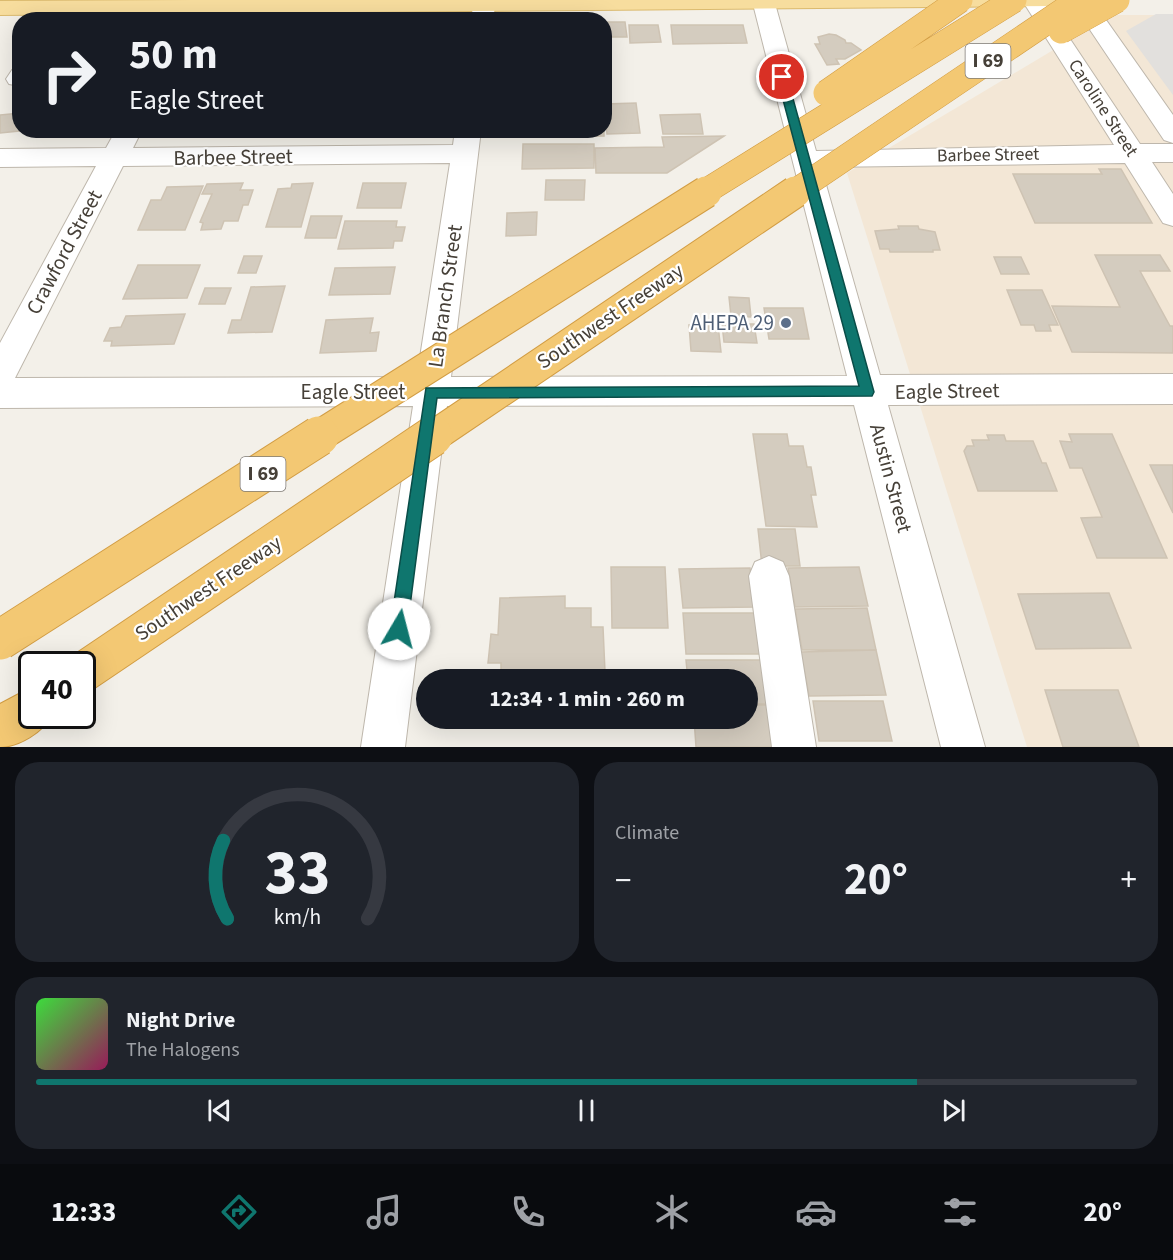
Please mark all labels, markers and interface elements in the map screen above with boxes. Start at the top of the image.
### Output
text: 50 m [129,25,218,85]
icon: right [30,36,108,114]
road number: I 69 [966,44,1010,78]
pin [756,51,807,102]
street label: Caroline Street [1062,54,1144,162]
icon: arrive [765,60,798,93]
text: Eagle Street [129,81,264,120]
street label: Barbee Street [173,141,293,173]
street label: Barbee Street [937,142,1039,168]
street label: Crawford Street [19,184,109,320]
street label: La Branch Street [420,223,470,369]
street label: Southwest Freeway [531,256,689,376]
place label: AHEPA 29 [690,308,774,338]
marker: AHEPA 29 [779,316,793,330]
street label: Eagle Street [894,375,1000,407]
street label: Eagle Street [301,377,405,407]
street label: Austin Street [862,420,920,536]
road number: I 69 [240,457,286,491]
street label: Southwest Freeway [129,528,287,648]
position arrow [367,597,431,661]
speed limit sign: 40 [18,651,96,729]
text: 12:34 · 1 min · 260 m [489,683,685,715]
text: Climate [615,819,679,847]
text: 33 [264,829,330,918]
text: 20° [844,848,908,912]
text: − [615,857,631,904]
text: + [1121,857,1137,904]
text: km/h [273,902,321,933]
text: Night Drive [126,1004,235,1036]
text: The Halogens [126,1036,240,1064]
icon: previous [203,1094,236,1127]
icon: pause [570,1094,603,1127]
icon: next [937,1094,970,1127]
icon: directions [218,1191,260,1233]
icon: music [363,1191,405,1233]
icon: phone [507,1191,549,1233]
icon: climate [651,1191,693,1233]
icon: car [795,1191,837,1233]
icon: filters [939,1191,981,1233]
text: 12:33 [51,1193,116,1232]
text: 20° [1084,1193,1122,1232]

